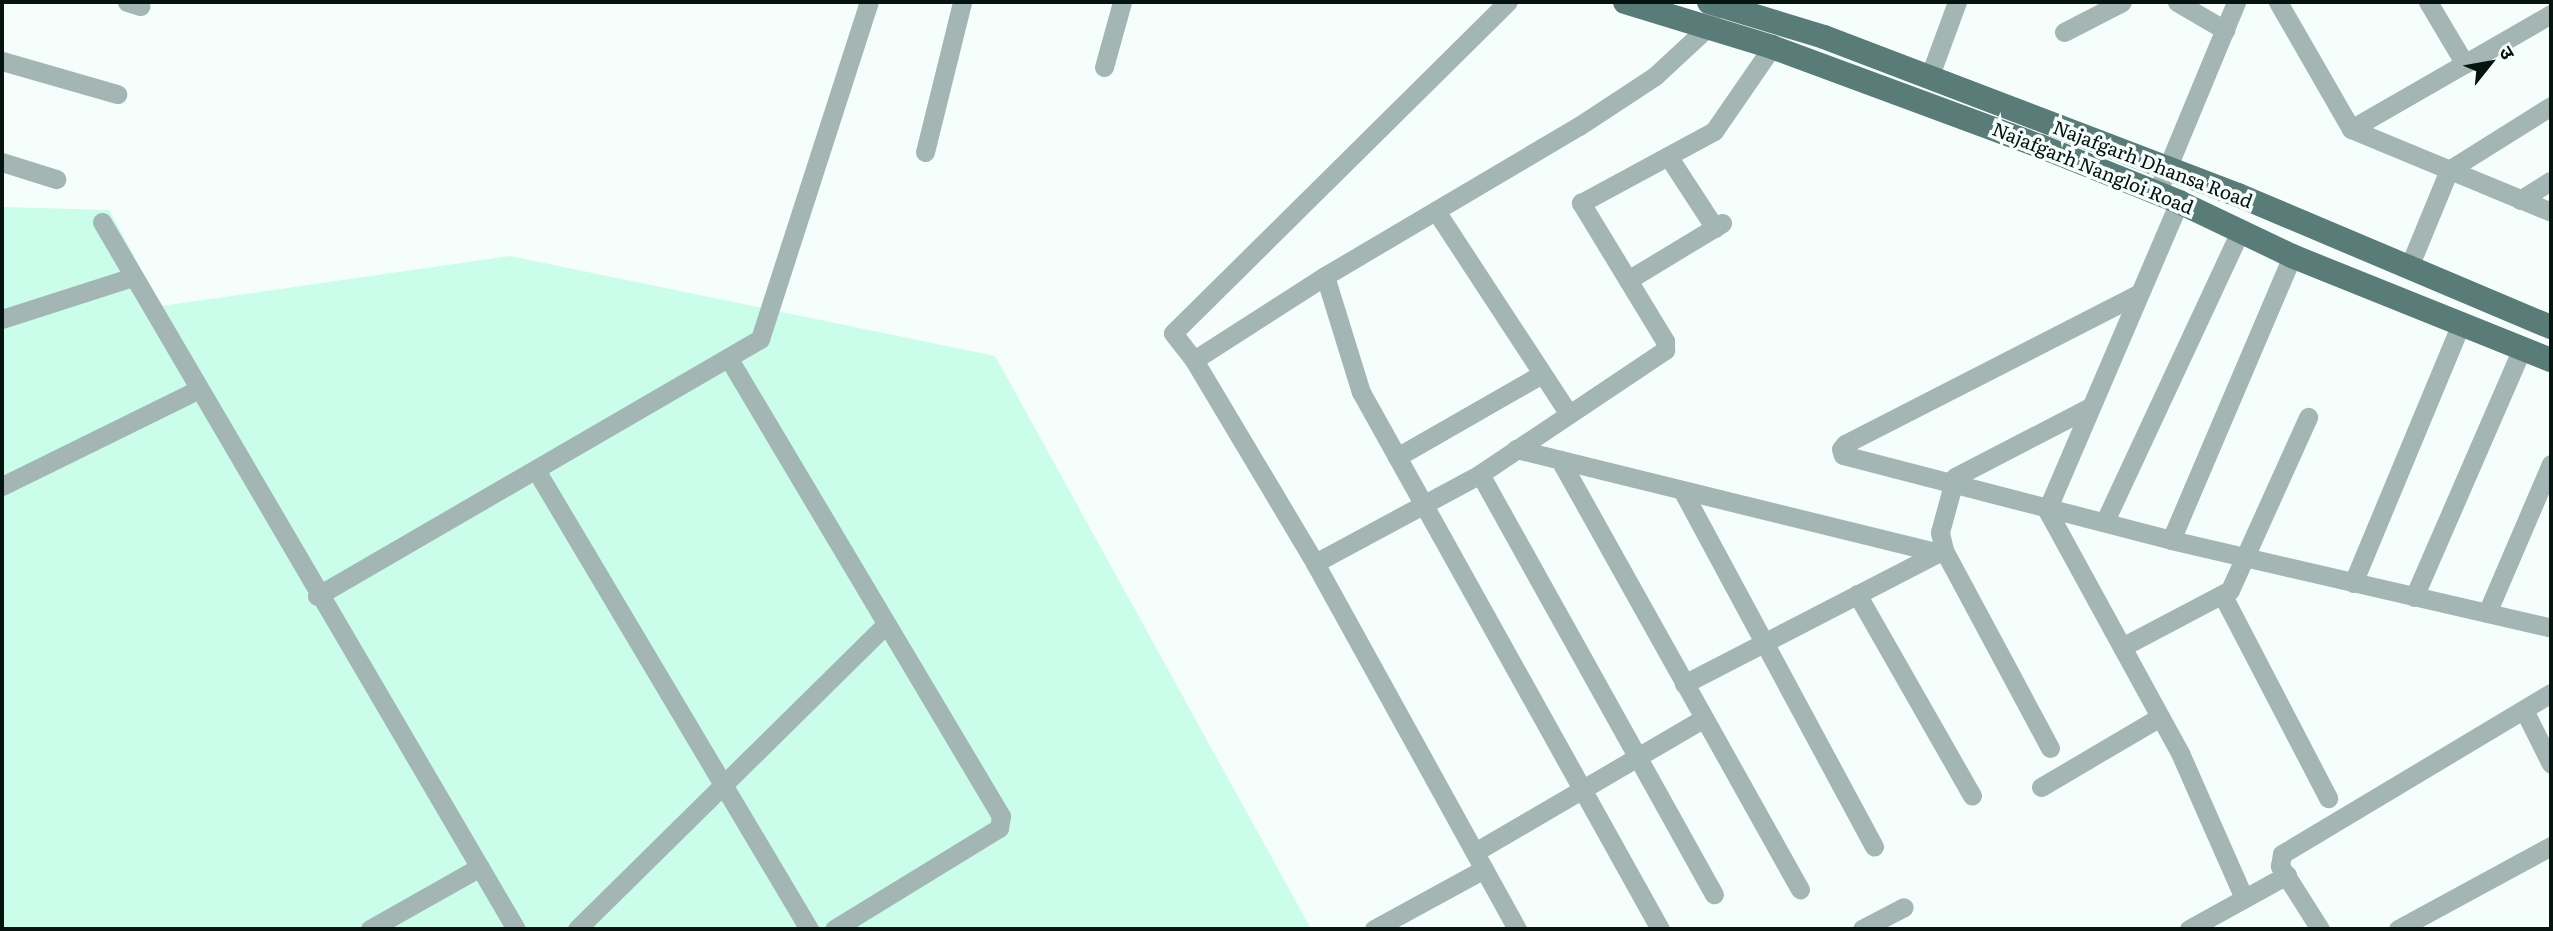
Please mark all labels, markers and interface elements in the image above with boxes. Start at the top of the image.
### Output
north arrow [2455,28,2525,98]
text: उ [2493,40,2523,64]
street label: Najafgarh Dhansa Road [2050,115,2256,213]
street label: Najafgarh Nangloi Road [1989,117,2197,219]

